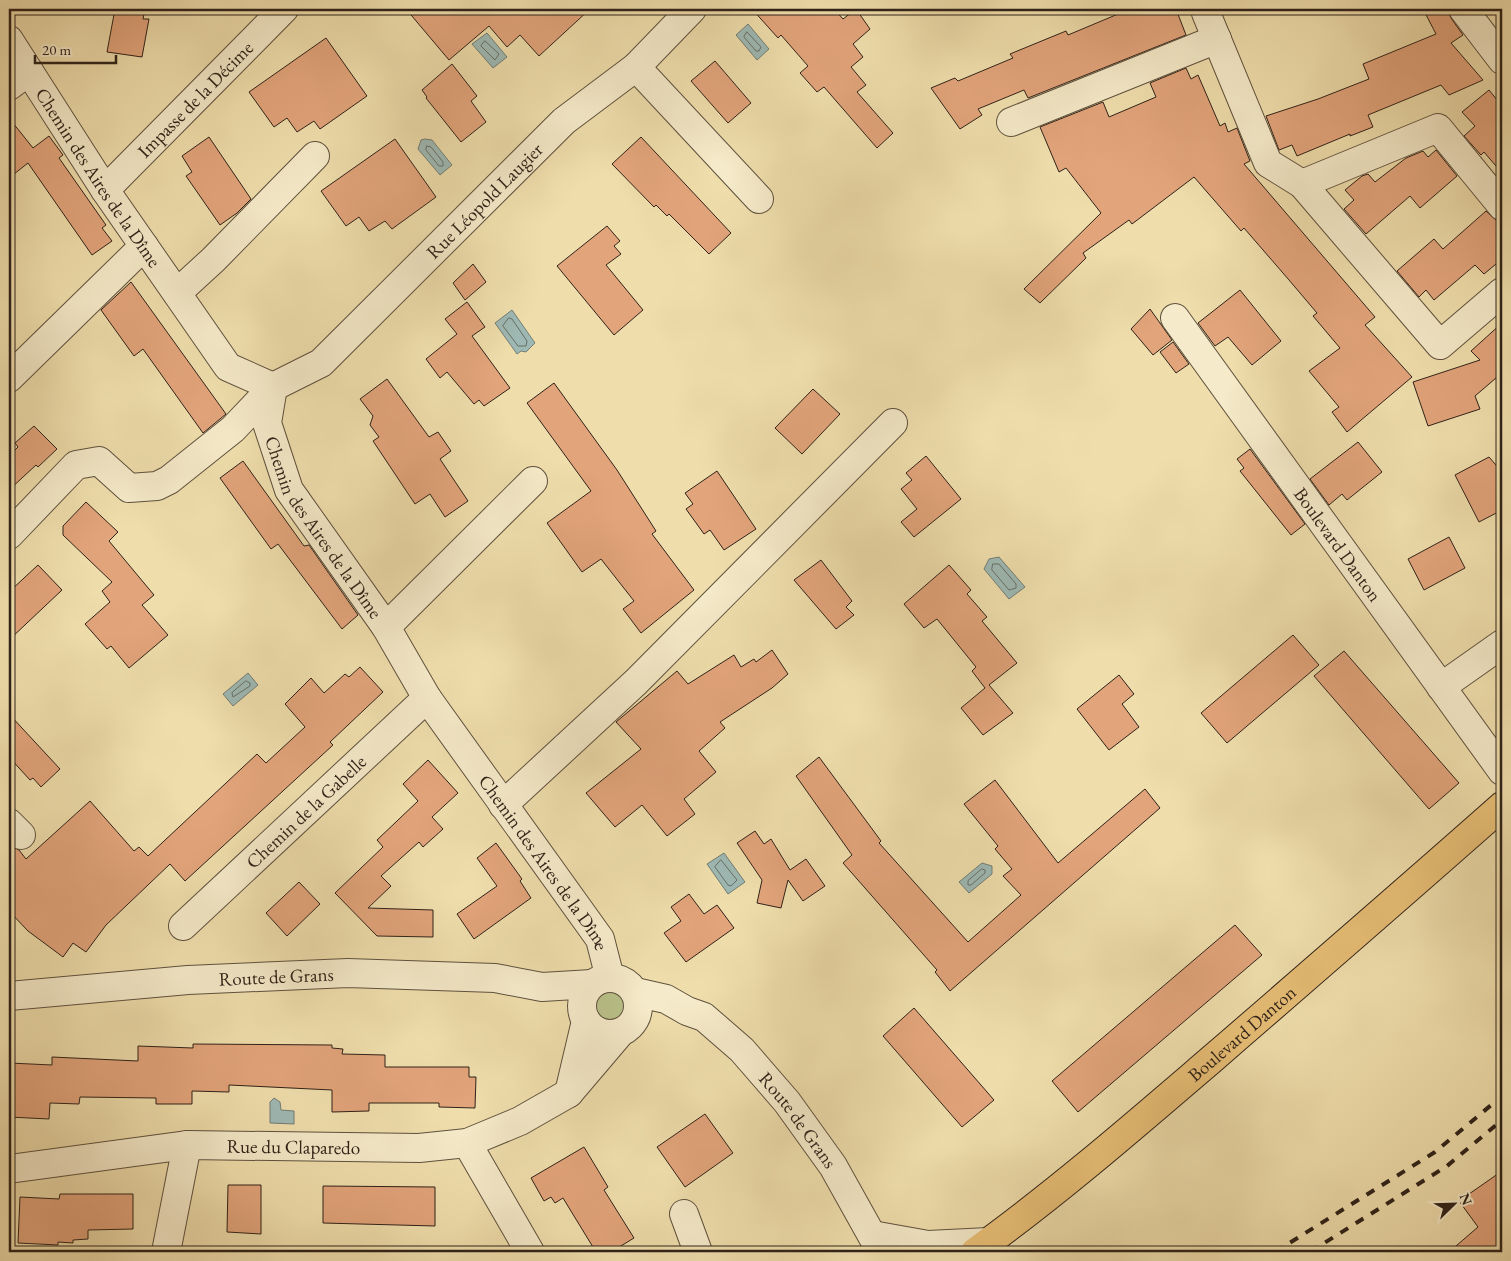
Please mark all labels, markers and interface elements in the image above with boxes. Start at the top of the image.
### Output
scale bar [35,32,116,64]
street label: Impasse de la Décime [132,35,258,163]
text: 20 m [42,40,71,59]
street label: Chemin des Aires de la Dîme [30,83,167,272]
street label: Rue Léopold Laugier [421,136,548,264]
street label: Chemin des Aires de la Dîme [260,433,388,623]
street label: Boulevard Danton [1289,482,1388,606]
street label: Chemin de la Gabelle [240,749,371,874]
street label: Chemin des Aires de la Dîme [473,769,615,953]
street label: Route de Grans [218,961,334,991]
street label: Boulevard Danton [1182,980,1301,1087]
street label: Route de Grans [754,1066,843,1173]
street label: Rue du Claparedo [226,1133,360,1160]
north arrow [1428,1178,1478,1228]
text: N [1455,1190,1477,1208]

